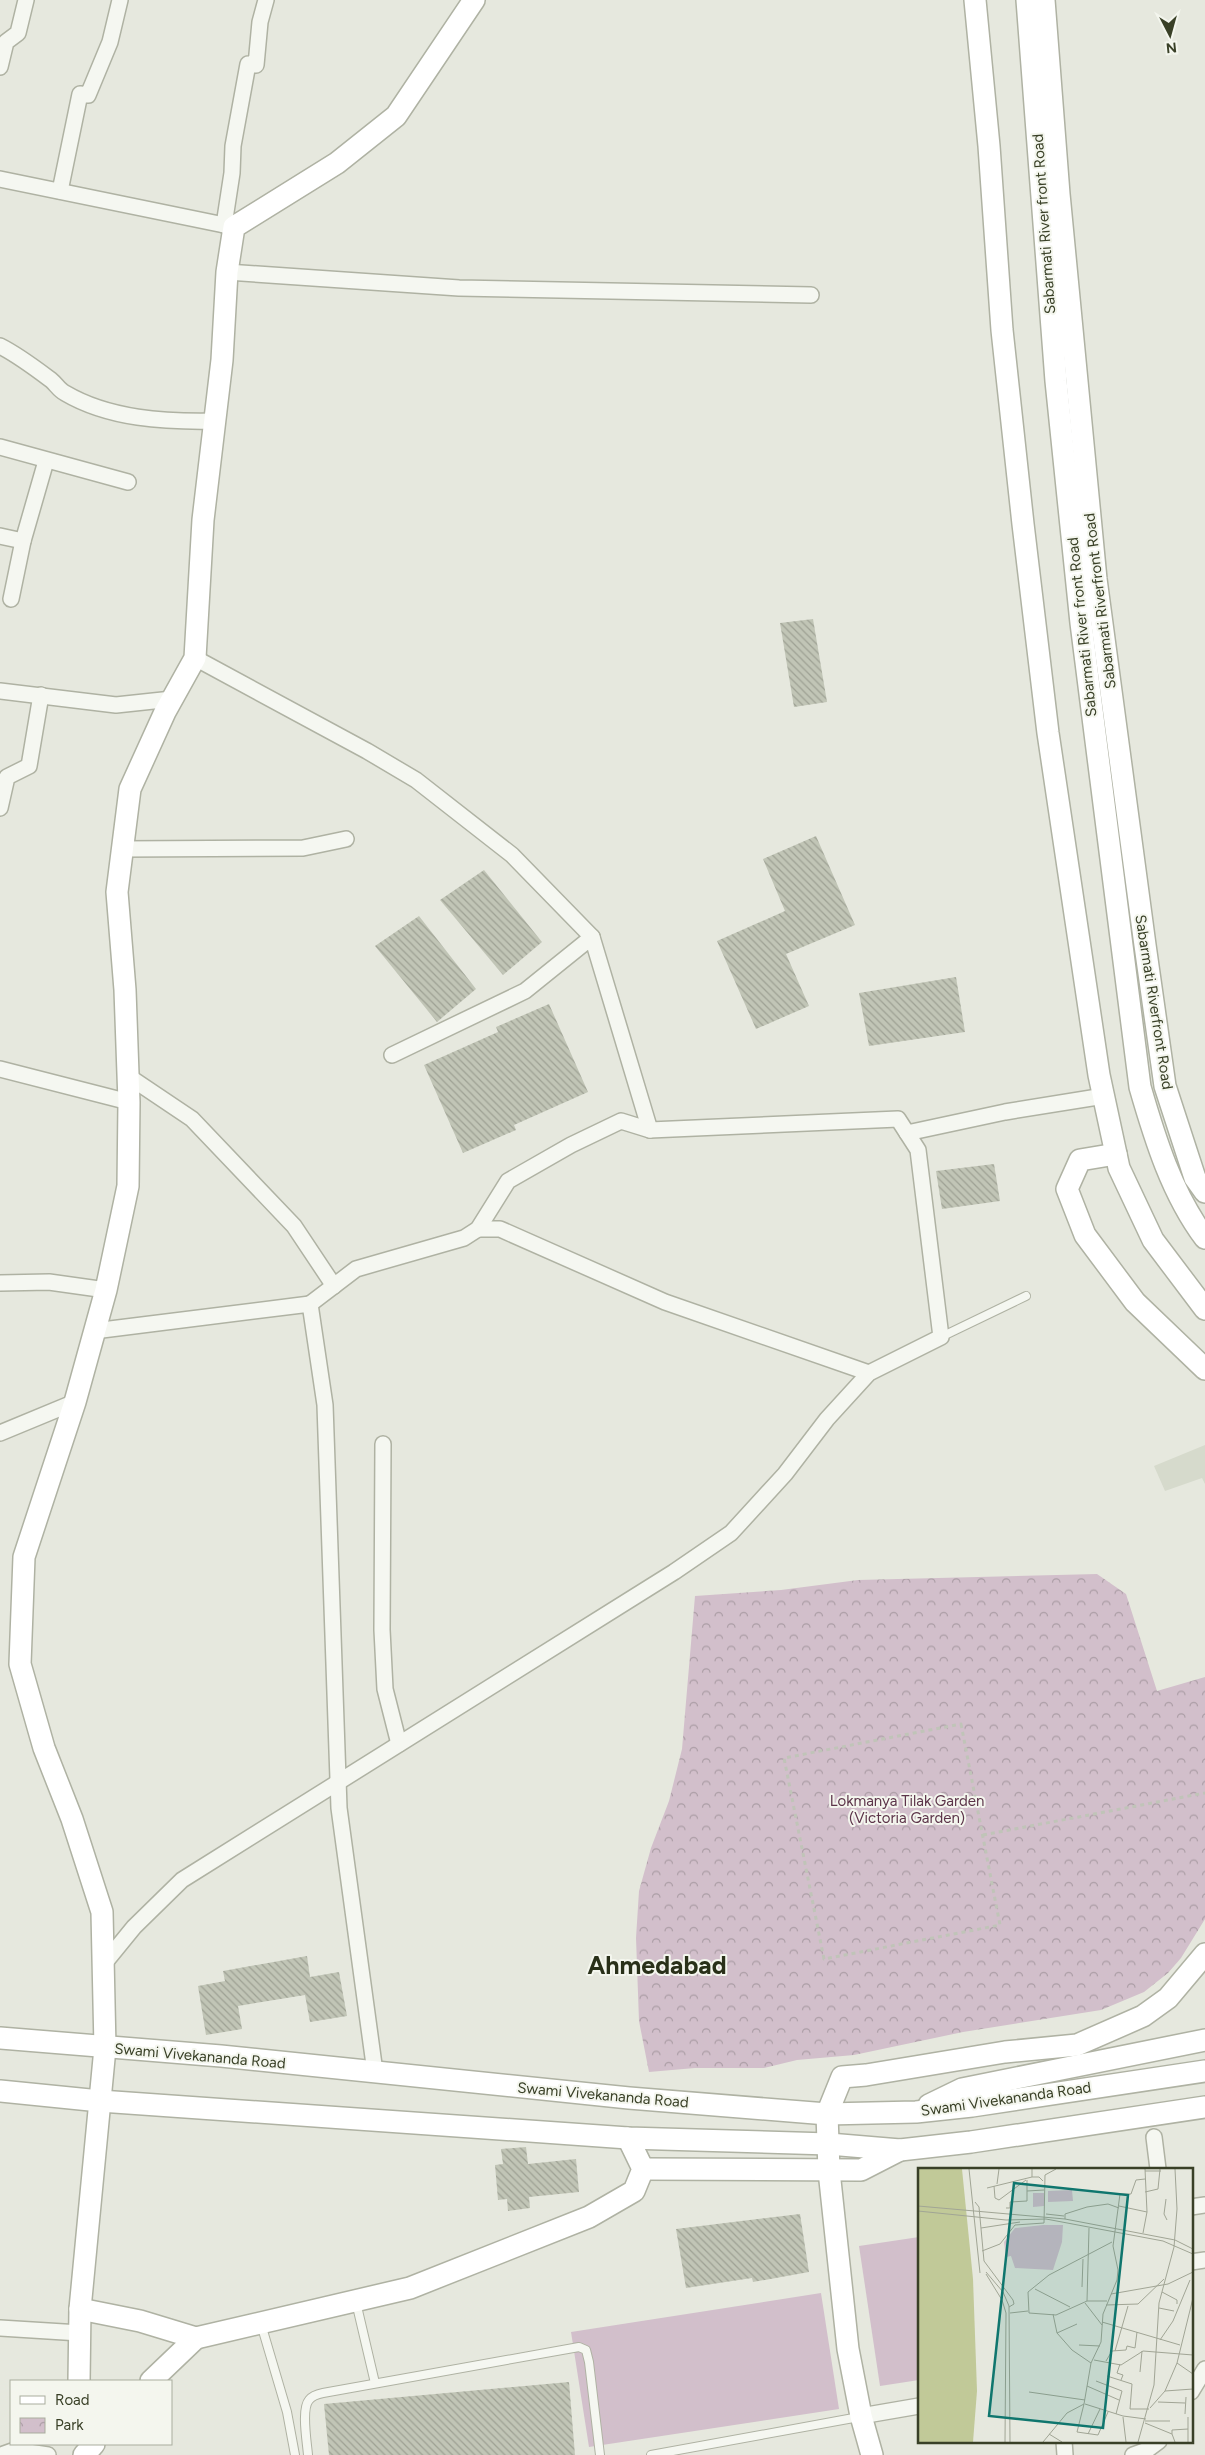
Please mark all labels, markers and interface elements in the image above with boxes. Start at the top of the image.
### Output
north arrow [1145,10,1195,60]
text: N [1165,38,1178,56]
street label: Sabarmati River front Road [1029,133,1059,315]
street label: Sabarmati Riverfront Road [1080,512,1120,690]
street label: Sabarmati River front Road [1064,536,1100,718]
street label: Sabarmati Riverfront Road [1131,913,1177,1091]
park label: Lokmanya Tilak Garden (Victoria Garden) [830,1792,984,1827]
district label: Ahmedabad [587,1950,727,1980]
street label: Swami Vivekananda Road [114,2040,286,2072]
street label: Swami Vivekananda Road [920,2078,1092,2120]
street label: Swami Vivekananda Road [517,2079,689,2111]
inset map [918,2168,1192,2442]
legend [10,2380,172,2445]
text: Road [55,2391,90,2409]
text: Park [55,2416,84,2434]

